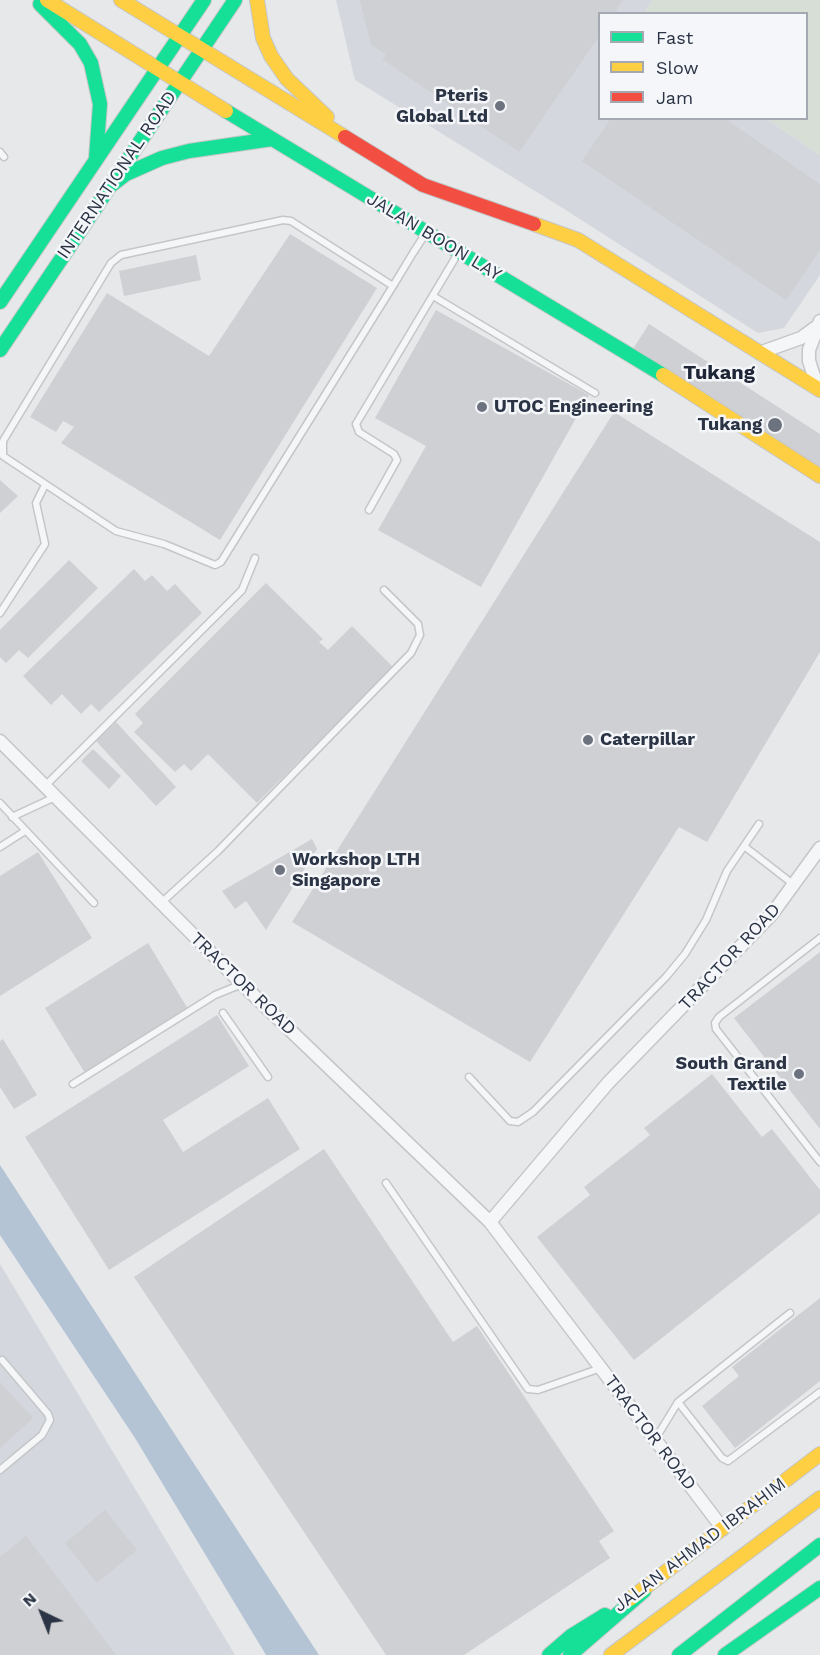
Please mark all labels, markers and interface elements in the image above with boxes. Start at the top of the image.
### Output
legend [598,12,808,120]
text: Fast [656,27,693,48]
text: Slow [656,57,699,78]
place label: Pteris Global Ltd [396,85,488,128]
street label: INTERNATIONAL ROAD [53,87,181,263]
text: Jam [656,87,693,108]
marker: Pteris Global Ltd [493,99,507,113]
street label: JALAN BOON LAY [363,188,505,286]
district label: Tukang [683,361,755,385]
place label: UTOC Engineering [494,396,653,418]
marker: UTOC Engineering [475,400,489,414]
place label: Tukang [697,414,762,436]
marker: Tukang [766,416,784,434]
place label: Caterpillar [600,729,695,751]
marker: Caterpillar [581,733,595,747]
place label: Workshop LTH Singapore [292,849,420,892]
marker: Workshop LTH Singapore [273,863,287,877]
street label: TRACTOR ROAD [675,899,785,1015]
street label: TRACTOR ROAD [186,928,300,1040]
place label: South Grand Textile [676,1053,787,1096]
marker: South Grand Textile [792,1067,806,1081]
street label: TRACTOR ROAD [600,1371,700,1495]
street label: JALAN AHMAD IBRAHIM [610,1473,790,1617]
north arrow [12,1583,72,1643]
text: N [19,1588,40,1610]

